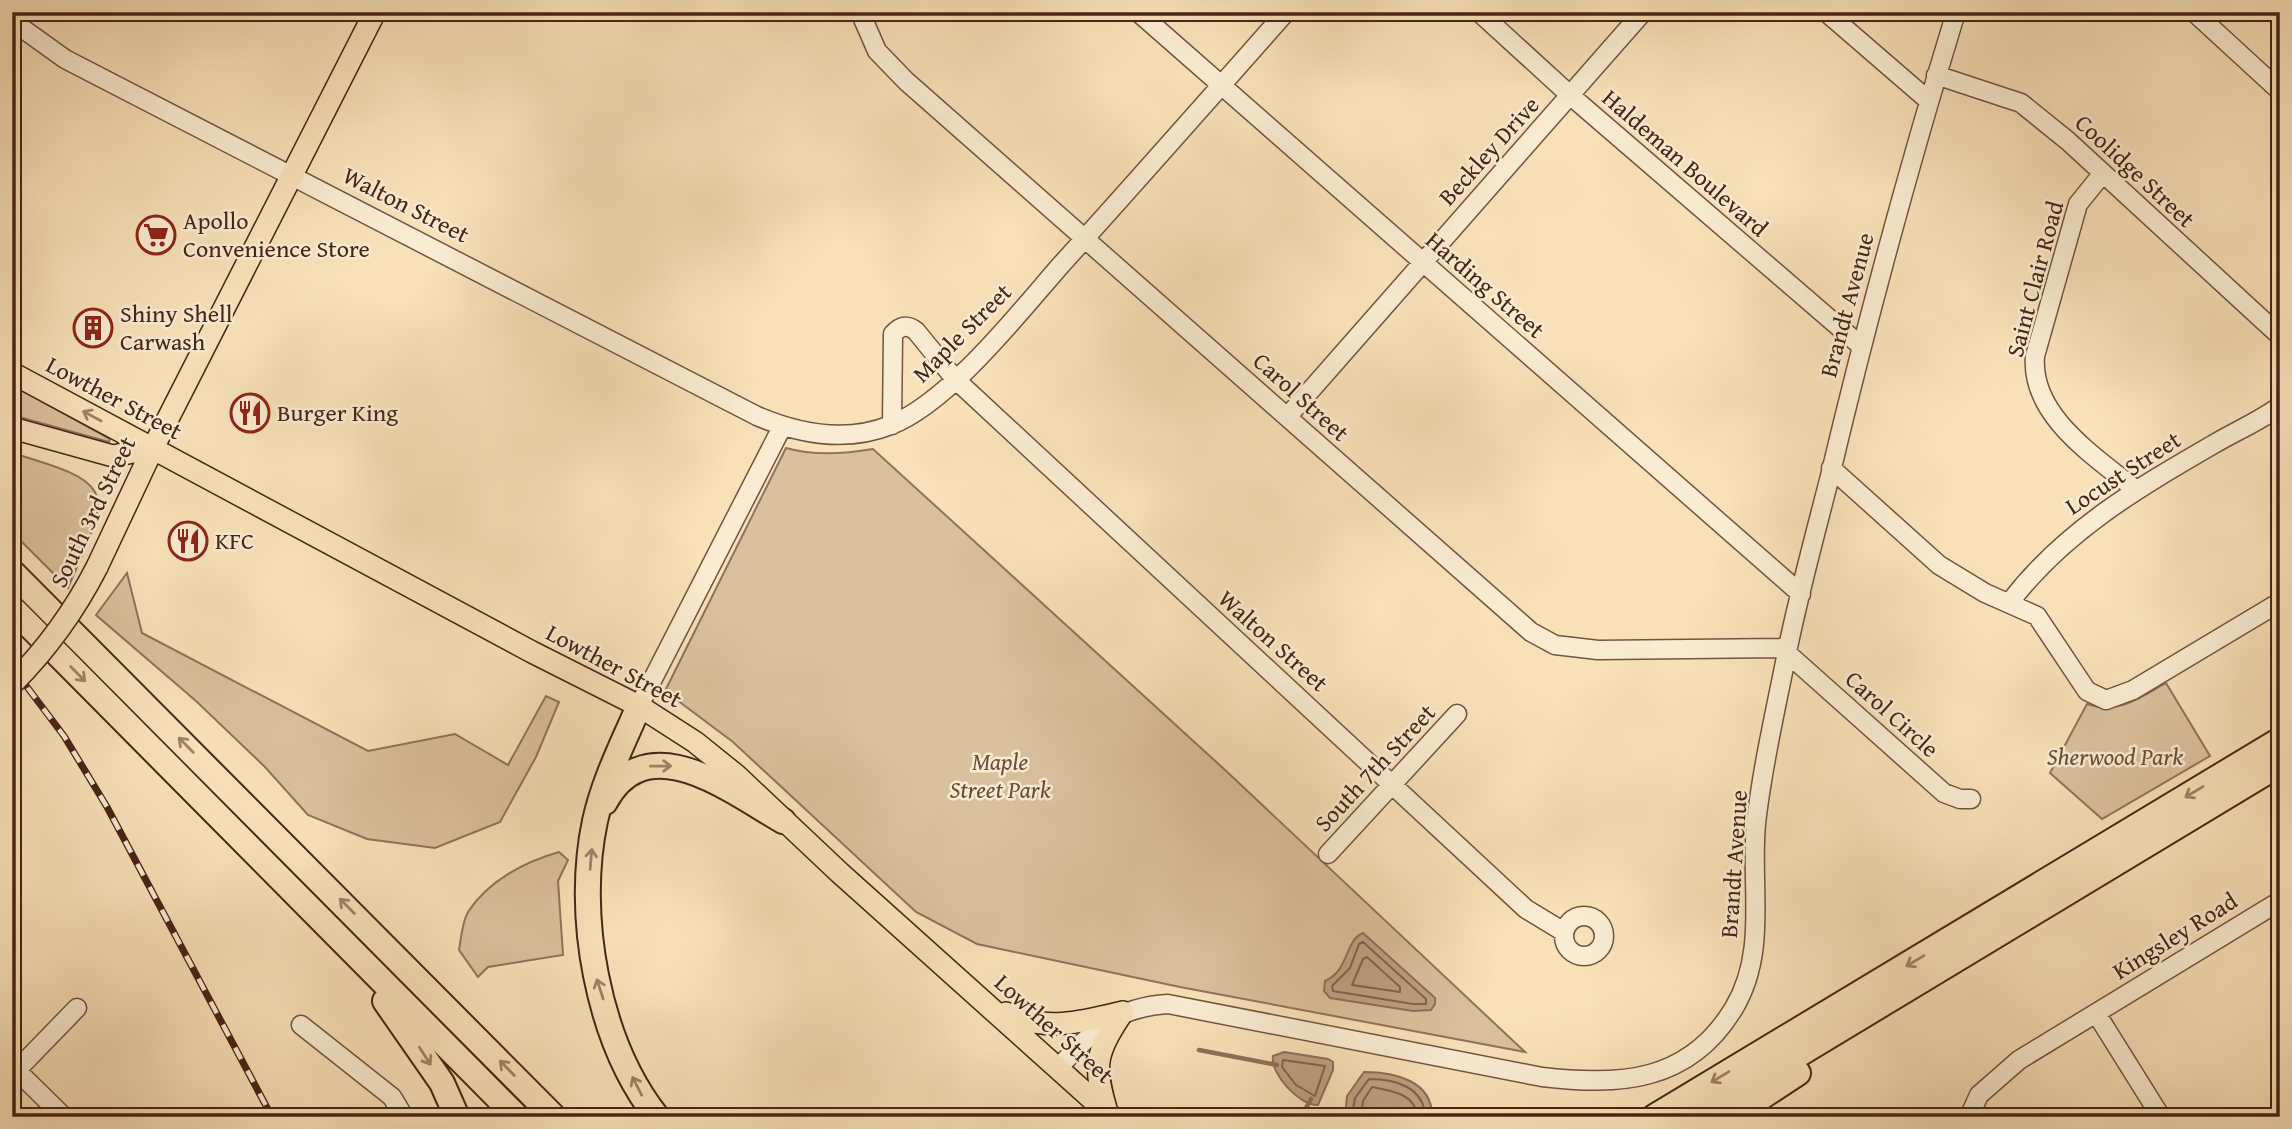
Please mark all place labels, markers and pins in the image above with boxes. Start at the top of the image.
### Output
place label: Apollo Convenience Store [183,203,370,266]
supermarket icon: Apollo Convenience Store [135,214,177,256]
place label: Shiny Shell Carwash [120,296,233,359]
building icon: Shiny Shell Carwash [72,307,114,349]
restaurant icon: Burger King [229,392,271,434]
place label: Burger King [277,395,398,430]
restaurant icon: KFC [167,520,209,562]
place label: KFC [215,523,254,558]

